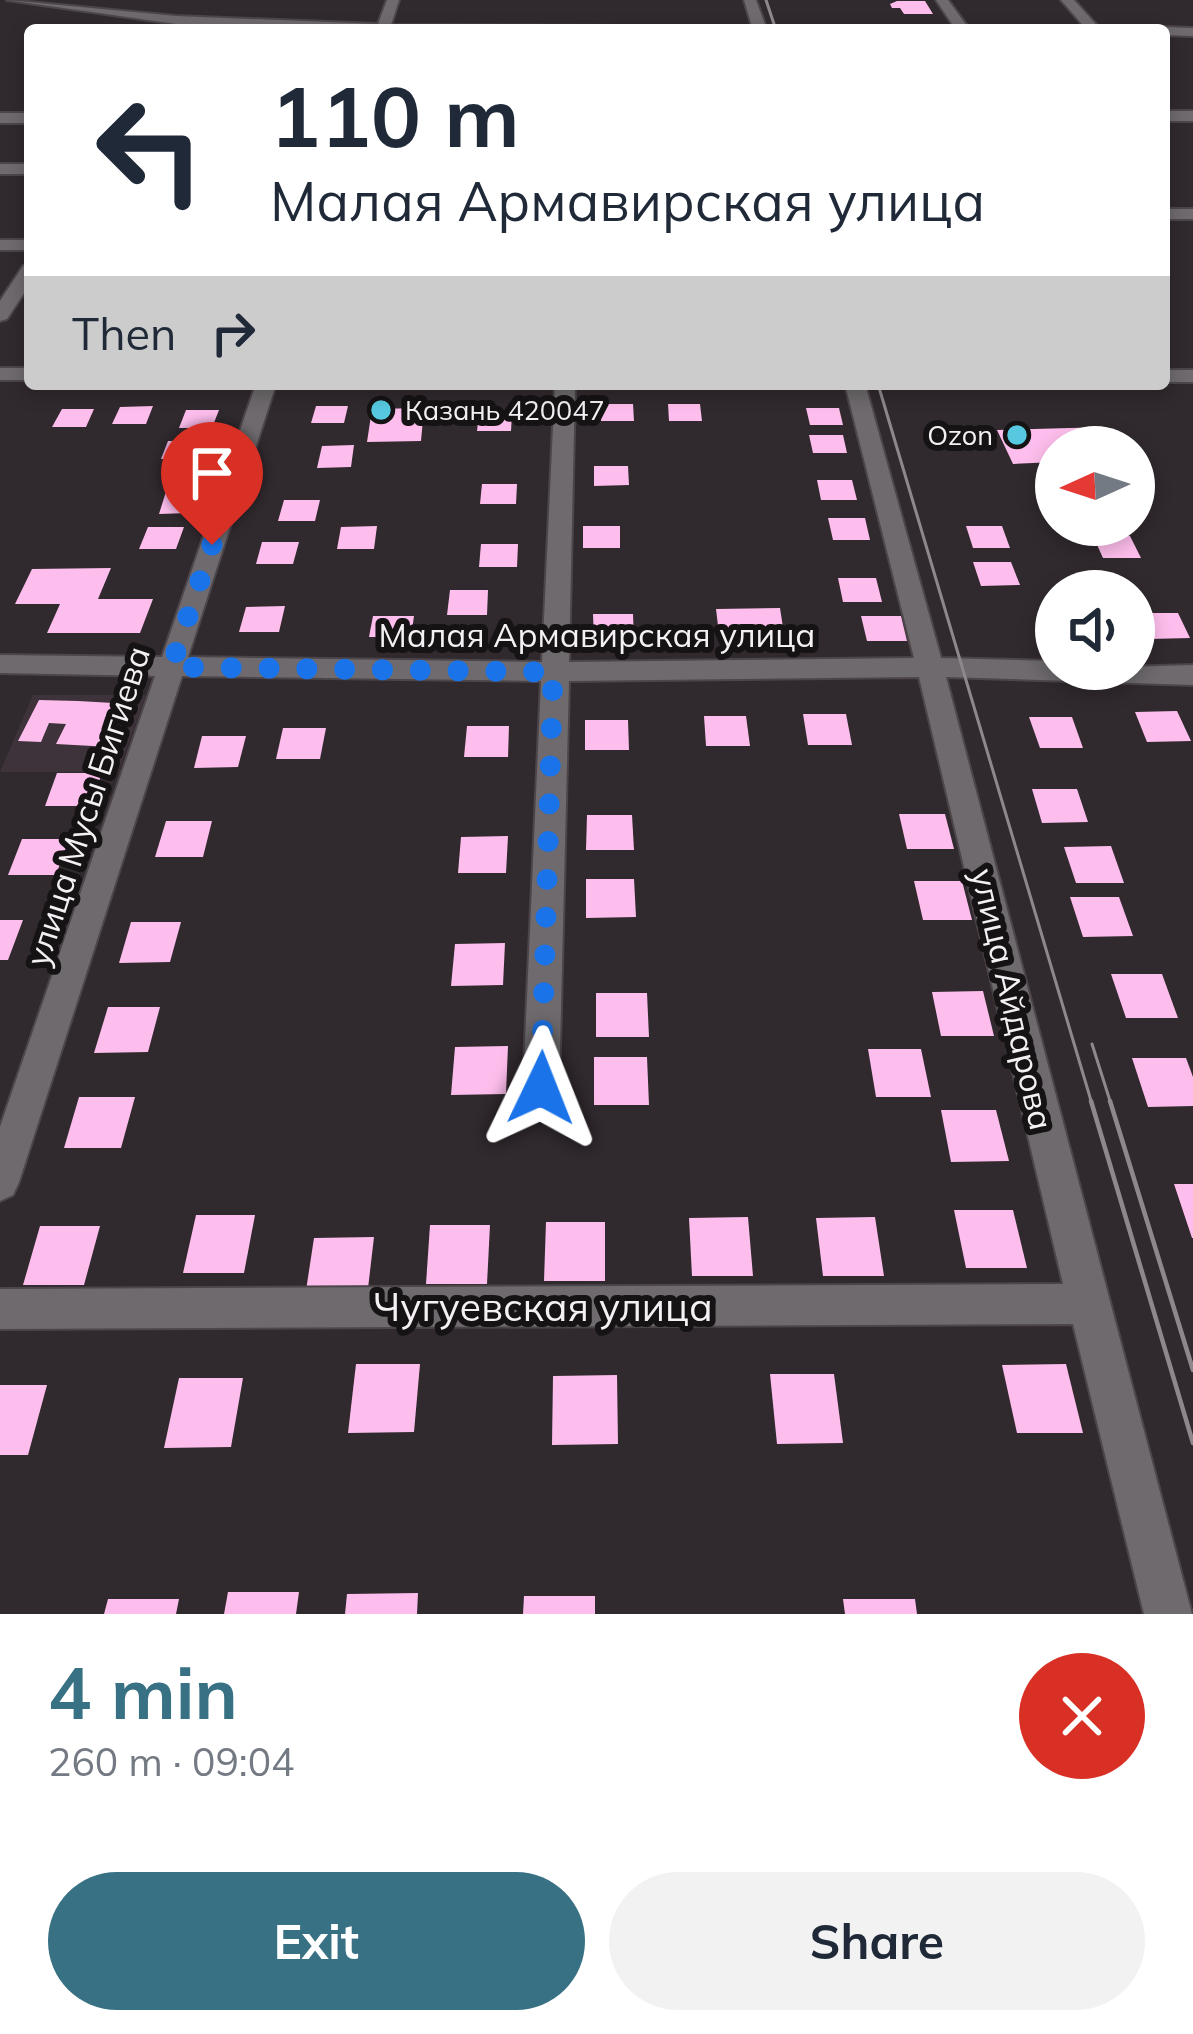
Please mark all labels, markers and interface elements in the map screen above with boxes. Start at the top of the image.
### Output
text: 110 m [270,63,520,168]
icon: left [72,72,228,228]
text: Малая Армавирская улица [270,167,985,235]
icon: right [200,300,266,366]
text: Then [72,305,176,361]
place label: Казань 420047 [405,393,605,427]
marker: Казань 420047 [368,397,394,423]
place label: Ozon [927,418,993,452]
pin [161,422,263,545]
marker: Ozon [1004,422,1030,448]
north arrow [1035,426,1155,546]
map controls [1035,426,1155,690]
icon: arrive [179,440,245,506]
button: sound [1035,570,1155,690]
street label: Малая Армавирская улица [378,614,816,655]
street label: улица Мусы Бигиева [16,641,158,971]
street label: улица Айдарова [963,864,1063,1134]
position arrow [478,1025,604,1151]
street label: Чугуевская улица [373,1282,713,1331]
text: 4 min [48,1647,238,1737]
button: close [1019,1653,1145,1779]
text: 260 m · 09:04 [48,1737,294,1786]
button: Exit [48,1872,585,2010]
button: Share [609,1872,1145,2010]

